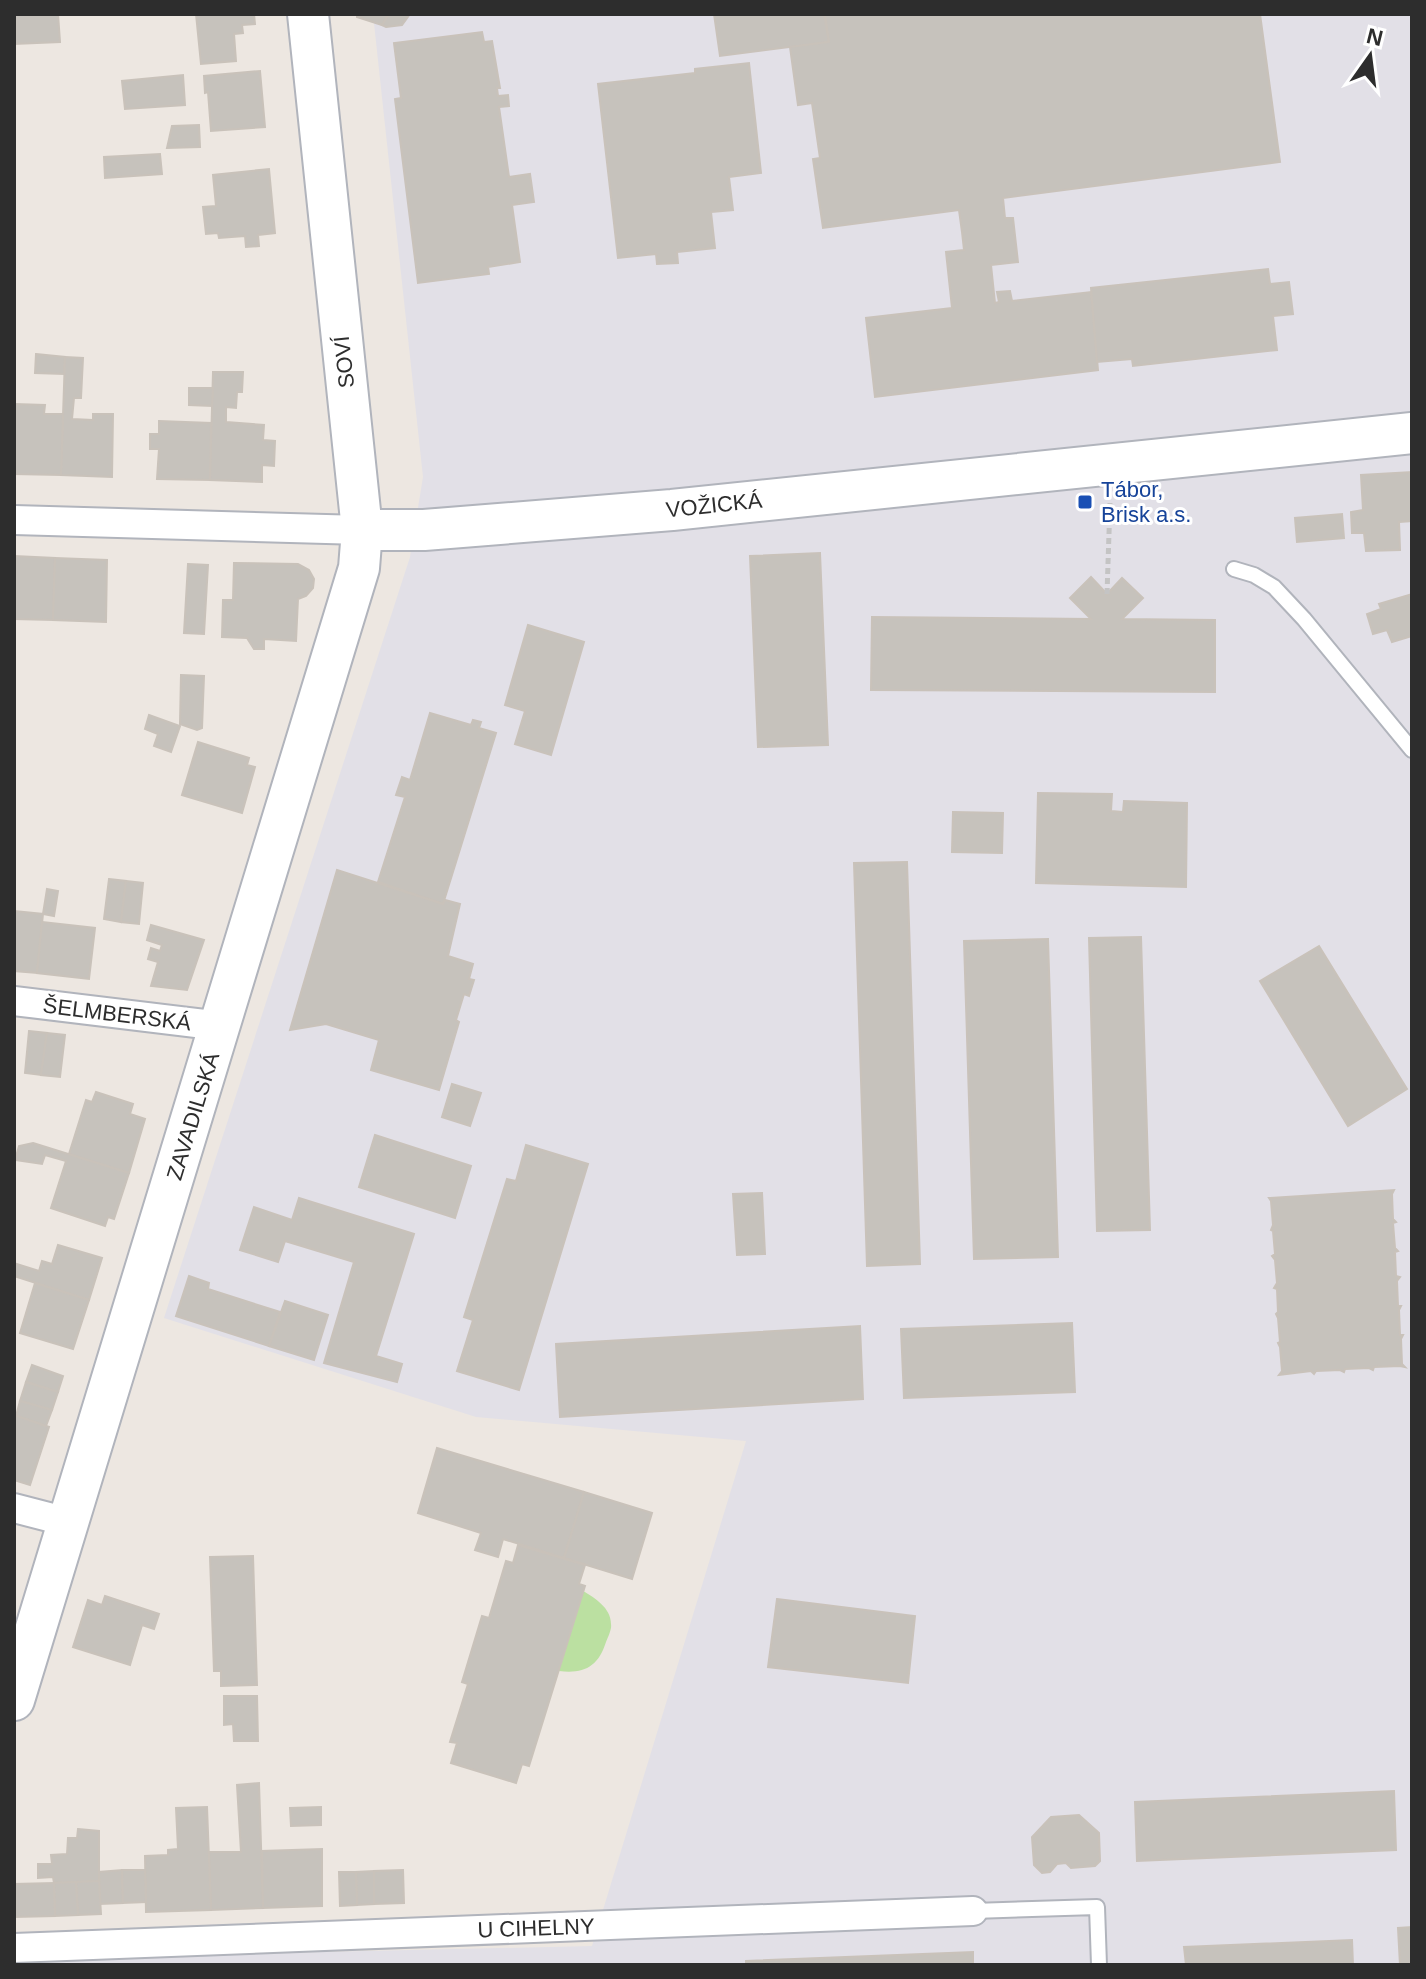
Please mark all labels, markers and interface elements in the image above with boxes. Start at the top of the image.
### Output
north arrow [1330,16,1410,96]
text: N [1364,23,1385,51]
street label: SOVÍ [329,334,359,389]
place label: Tábor, Brisk a.s. [1101,477,1191,527]
street label: VOŽICKÁ [665,487,764,522]
marker: Tábor, Brisk a.s. [1076,493,1094,511]
street label: ŠELMBERSKÁ [41,993,193,1036]
street label: ZAVADILSKÁ [162,1049,224,1183]
street label: U CIHELNY [477,1913,595,1943]

